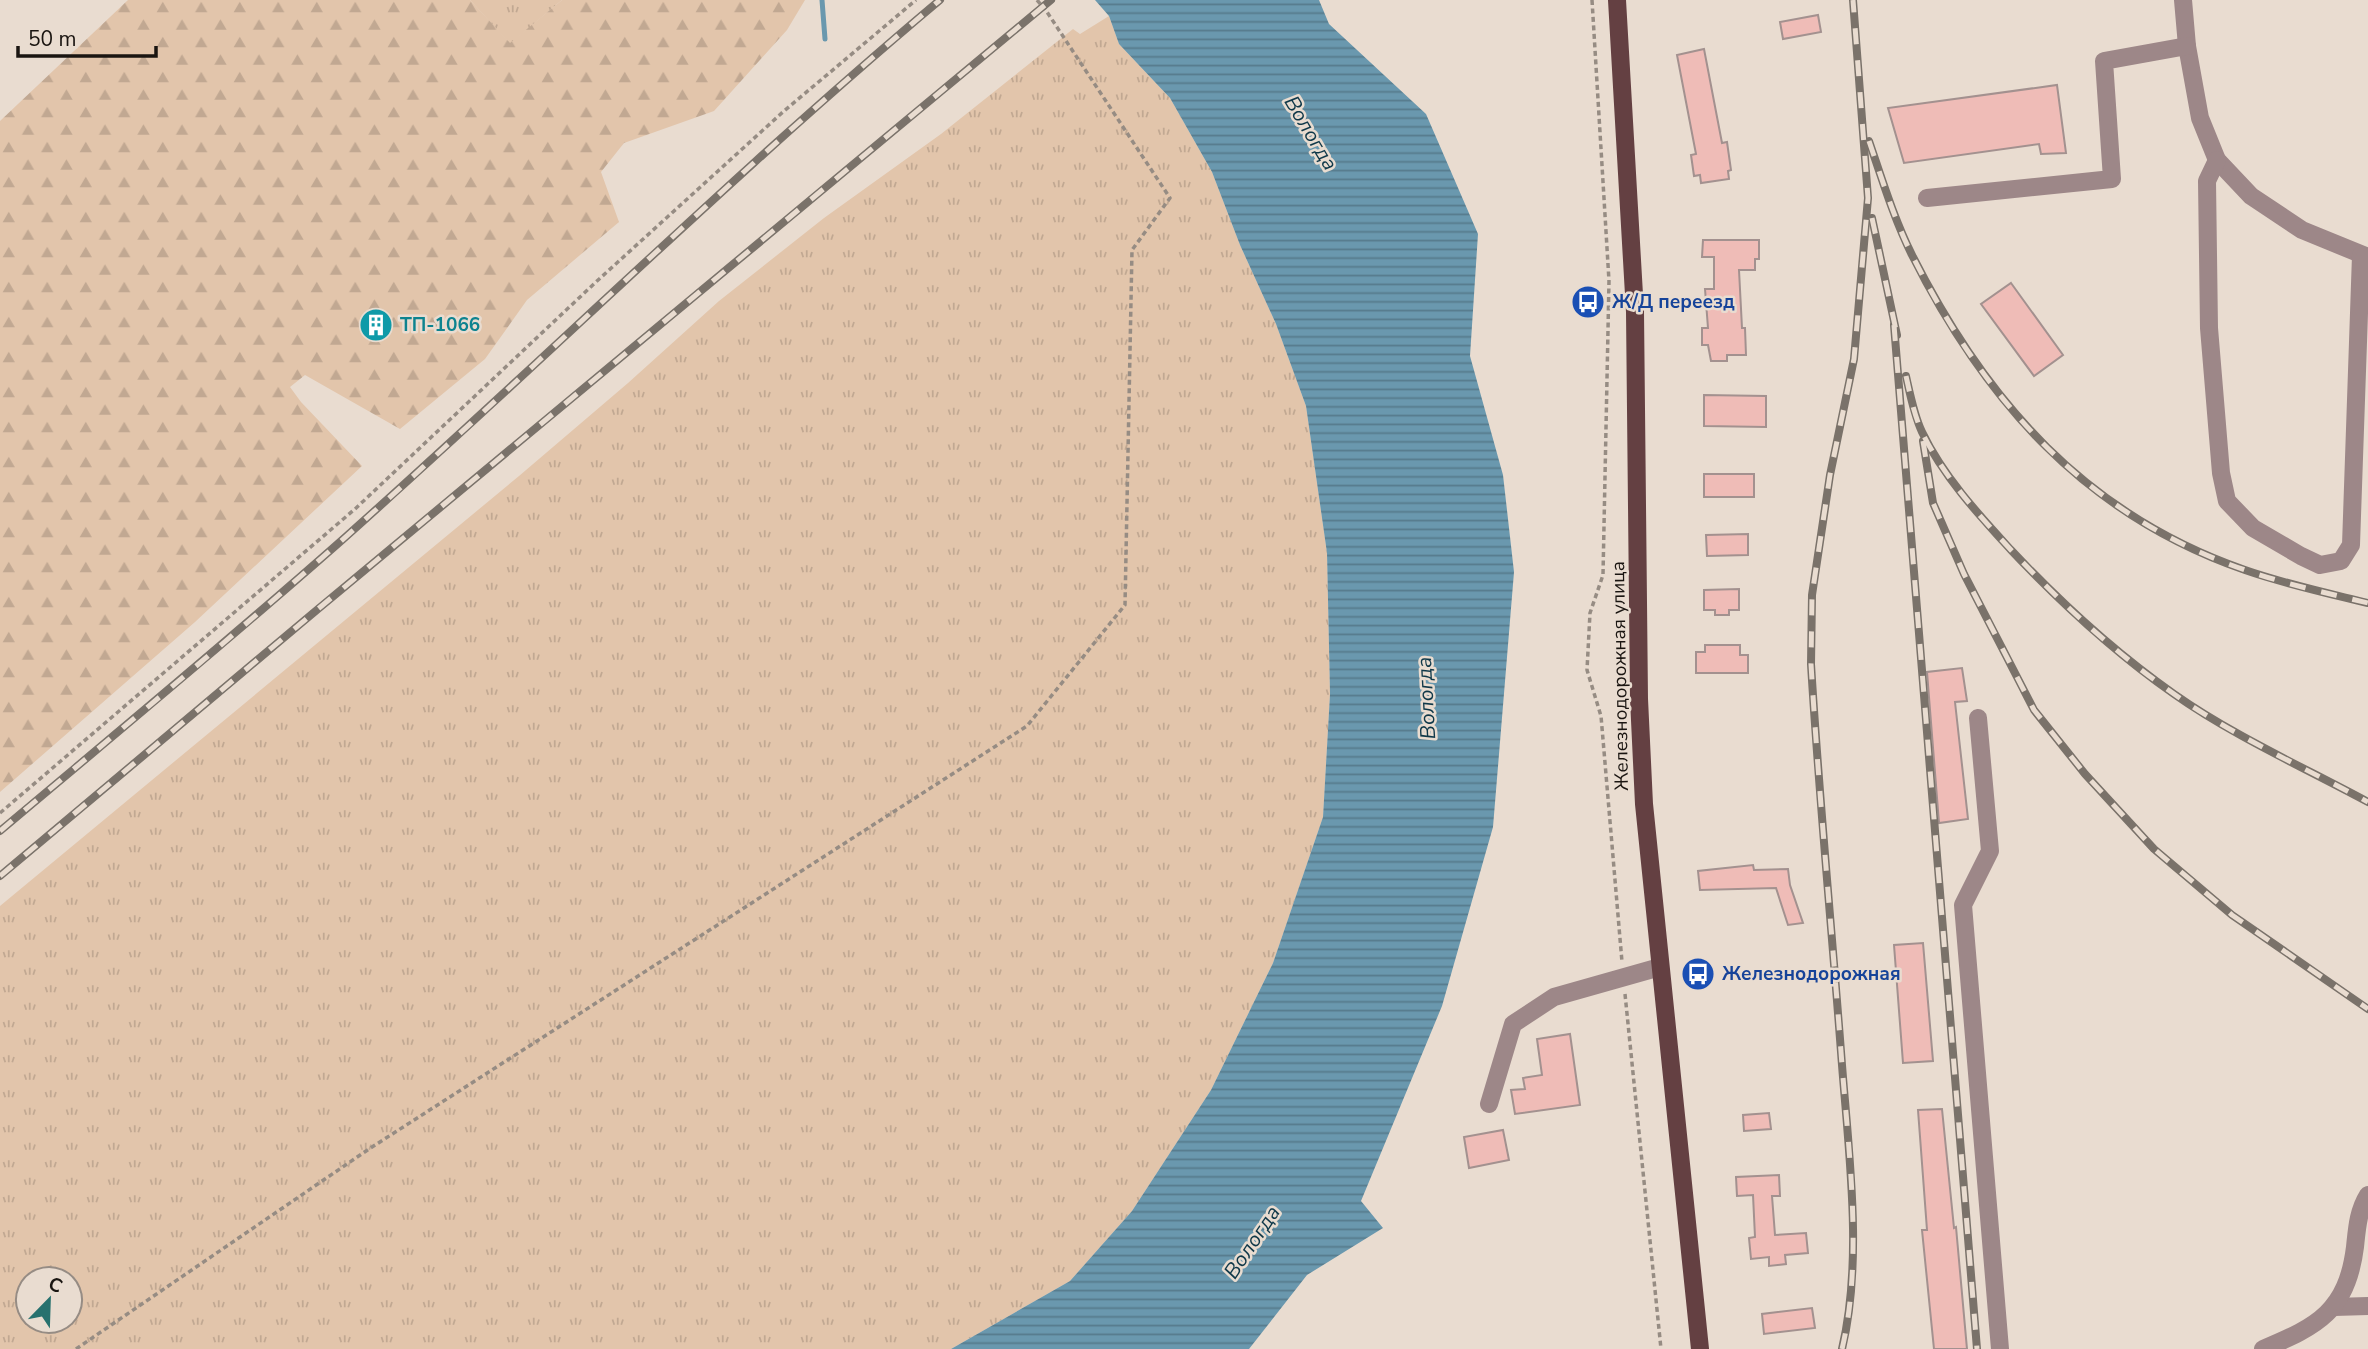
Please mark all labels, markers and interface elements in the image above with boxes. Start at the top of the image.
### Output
scale bar [18,14,156,58]
text: 50 m [28,25,77,53]
water label: Вологда [1278,90,1344,176]
bus stop icon: Ж/Д переезд [1569,283,1607,321]
place label: Ж/Д переезд [1612,289,1735,315]
building icon: ТП-1066 [357,306,395,344]
place label: ТП-1066 [400,312,480,338]
street label: Железнодорожная улица [1605,561,1635,791]
water label: Вологда [1410,656,1442,740]
bus stop icon: Железнодорожная [1679,955,1717,993]
place label: Железнодорожная [1722,961,1901,987]
water label: Вологда [1217,1200,1287,1284]
north arrow [14,1265,84,1335]
text: С [44,1271,66,1300]

